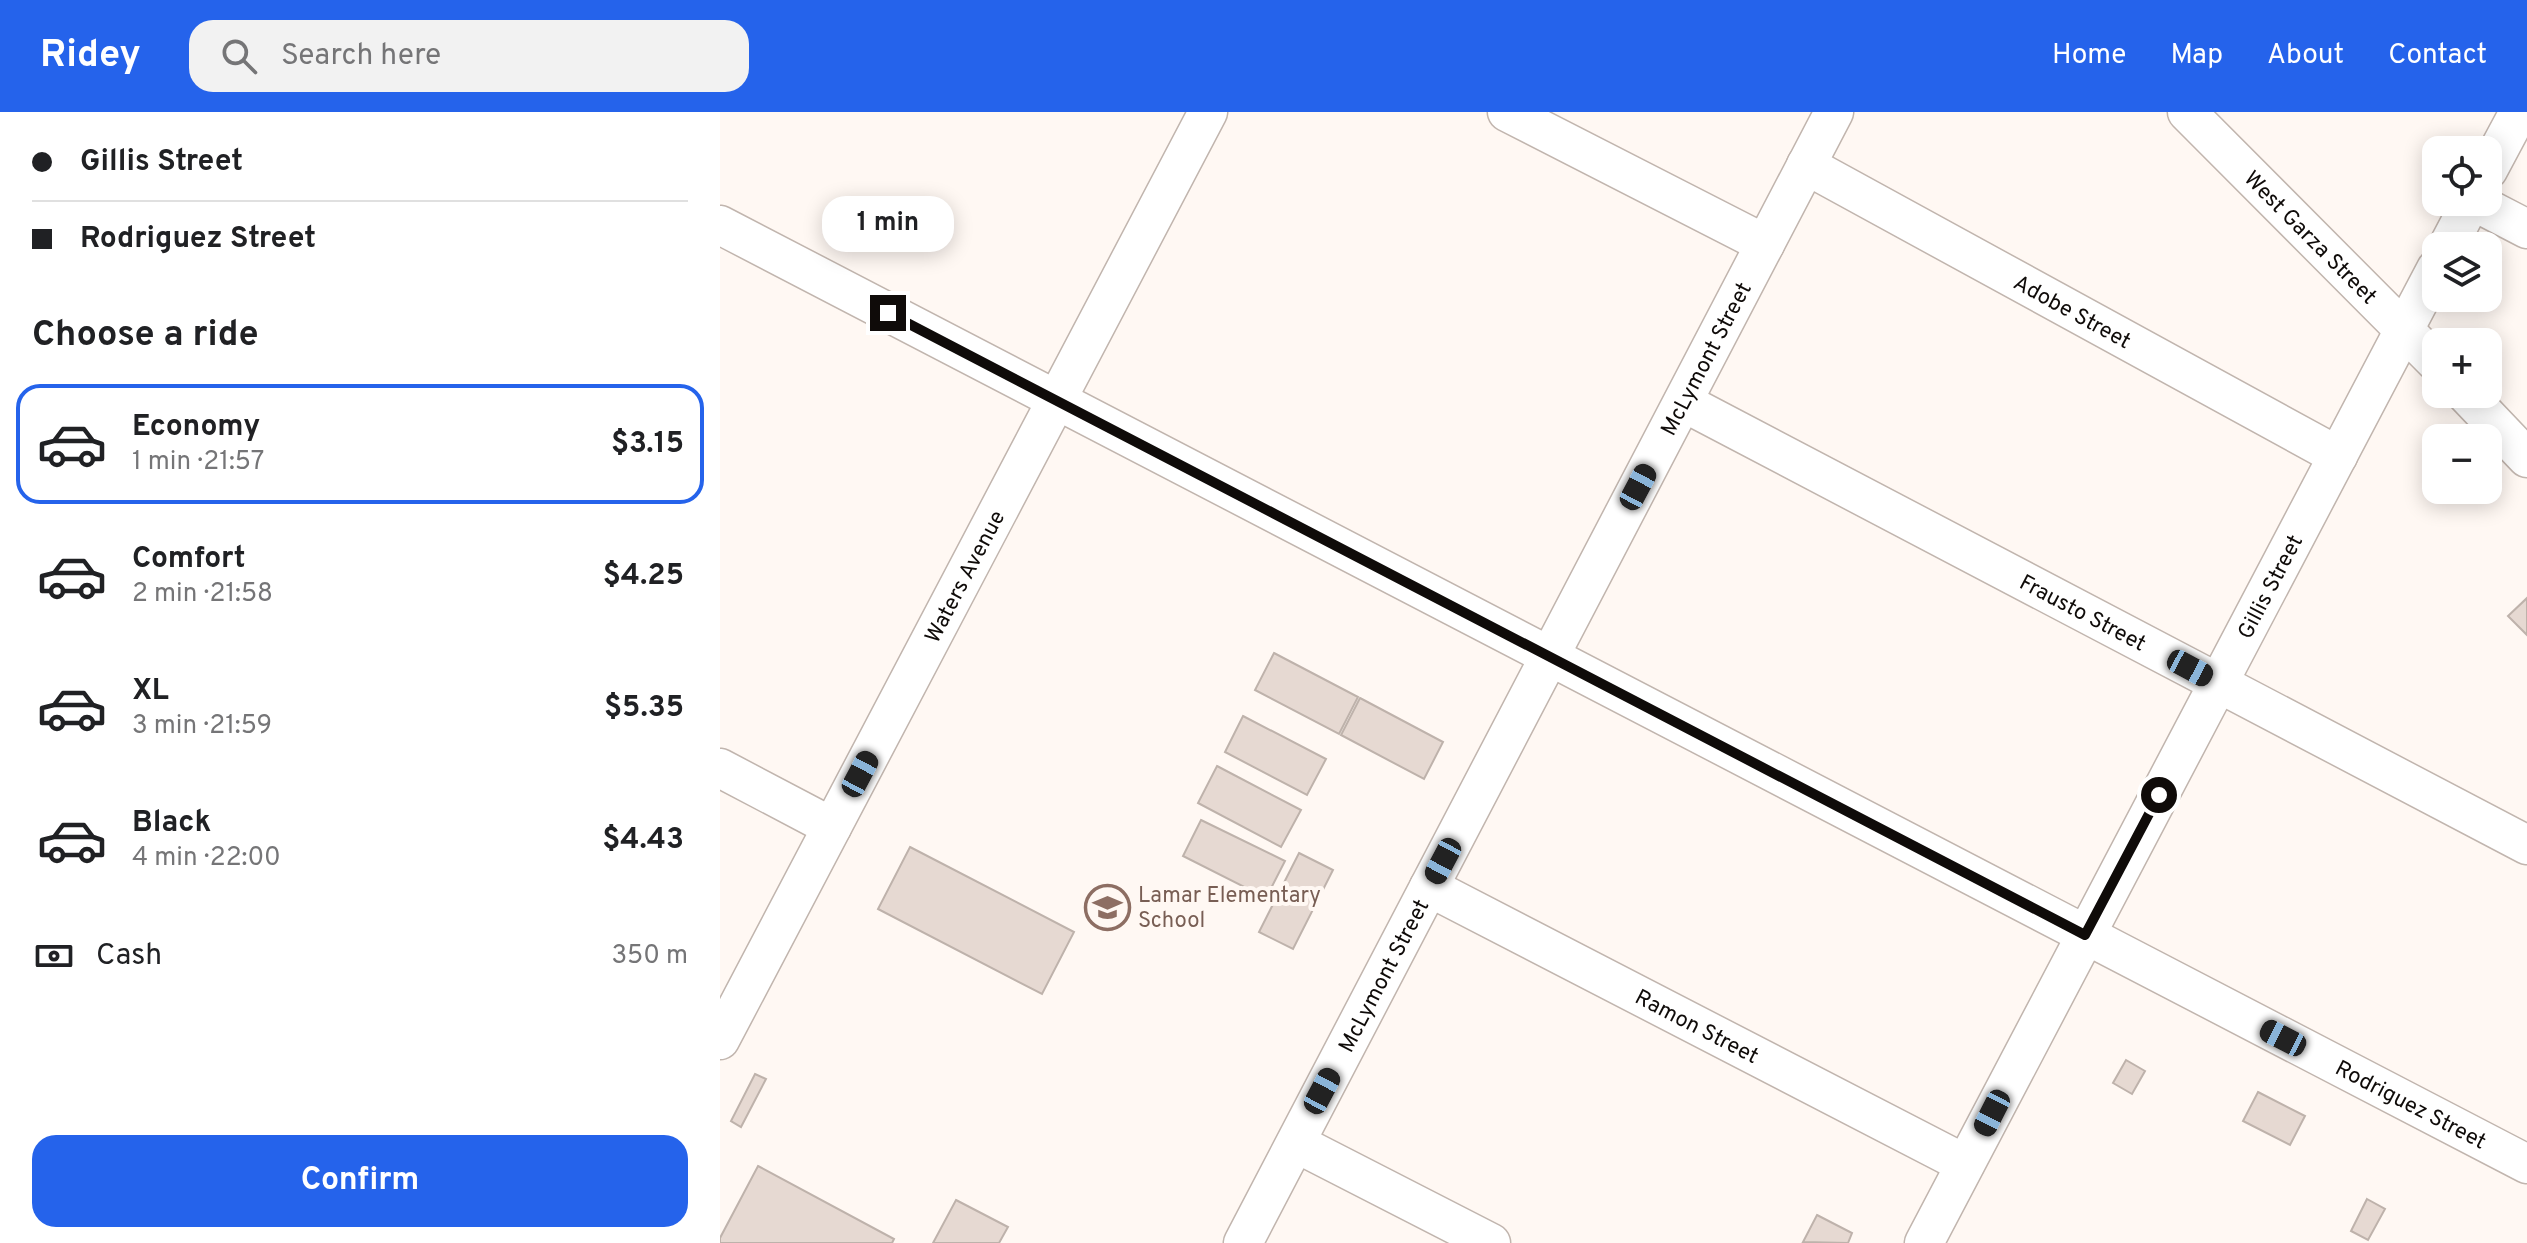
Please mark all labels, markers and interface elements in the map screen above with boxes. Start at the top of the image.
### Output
search box [189,20,749,92]
text: Ridey [40,32,141,81]
icon: search [217,34,261,78]
text: Search here [281,38,441,75]
text: Home [2052,38,2126,74]
text: Map [2170,38,2223,74]
text: About [2267,38,2344,74]
text: Contact [2388,38,2487,74]
map controls [2422,136,2502,504]
button: locate [2422,136,2502,216]
text: Gillis Street [80,144,243,181]
street label: West Garza Street [2237,166,2381,311]
callout: 1 min [822,197,954,253]
text: 1 min [857,207,919,240]
text: Rodriguez Street [80,221,316,258]
button: layers [2422,232,2502,312]
street label: Adobe Street [2008,270,2135,356]
street label: McLymont Street [1656,278,1759,441]
route end [870,295,906,331]
text: Choose a ride [32,313,258,359]
button: + [2422,328,2502,408]
icon: car [36,408,108,480]
text: Economy [132,409,260,446]
button: − [2422,424,2502,504]
text: $3.15 [611,426,684,463]
text: 1 min · 21:57 [132,446,264,479]
car [1616,460,1660,514]
street label: Waters Avenue [920,507,1012,648]
street label: Gillis Street [2233,531,2310,644]
icon: car [36,540,108,612]
text: Comfort [132,541,245,578]
text: $4.25 [603,558,684,595]
street label: Frausto Street [2014,570,2150,659]
text: 2 min · 21:58 [132,578,273,611]
car [2163,646,2217,690]
icon: car [36,672,108,744]
text: XL [132,673,169,710]
text: $5.35 [604,690,684,727]
text: 3 min · 21:59 [132,710,272,743]
car [838,747,882,801]
route start [2141,777,2177,813]
icon: car [36,804,108,876]
text: Black [132,805,211,842]
text: $4.43 [602,822,684,859]
car [1421,834,1465,888]
text: 4 min · 22:00 [132,842,281,875]
school or university icon: Lamar Elementary School [1083,883,1131,931]
place label: Lamar Elementary School [1138,883,1321,935]
street label: McLymont Street [1334,895,1436,1058]
icon: cash [32,934,76,978]
text: Cash [96,938,162,975]
text: 350 m [611,940,688,973]
street label: Ramon Street [1630,985,1763,1071]
car [2256,1016,2310,1060]
street label: Rodriguez Street [2330,1056,2490,1156]
car [1300,1064,1344,1118]
car [1970,1086,2014,1140]
button: Confirm [32,1135,688,1227]

